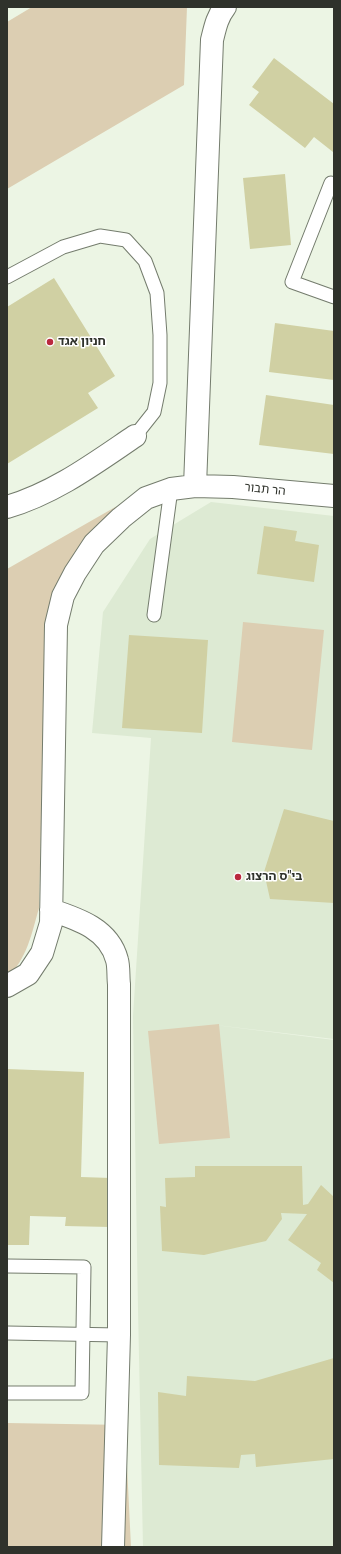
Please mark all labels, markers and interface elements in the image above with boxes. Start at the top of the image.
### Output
place label: חניון אגד [58,335,106,349]
marker: חניון אגד [45,337,55,347]
street label: הר תבור [244,481,286,499]
place label: בי"ס הרצוג [246,870,302,884]
marker: בי"ס הרצוג [233,872,243,882]

